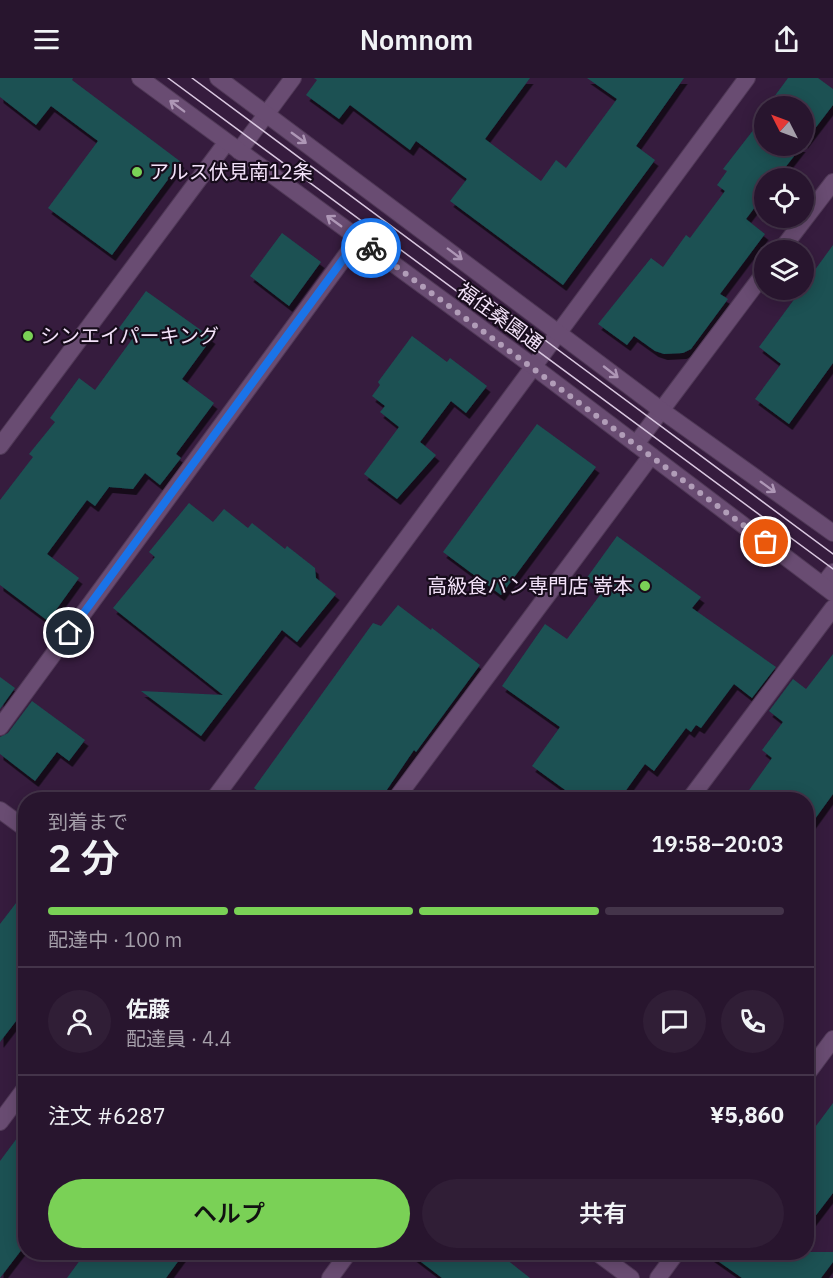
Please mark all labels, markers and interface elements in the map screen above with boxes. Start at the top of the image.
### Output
text: Nomnom [360,22,473,57]
icon: menu [30,23,63,56]
icon: share [770,23,803,56]
north arrow [754,96,814,156]
map controls [754,96,814,300]
one-way arrow [169,100,185,113]
one-way arrow [290,132,306,144]
place label: アルス伏見南12条 [149,158,313,185]
marker: アルス伏見南12条 [130,165,144,179]
button: locate [754,168,814,228]
one-way arrow [327,215,343,227]
courier [341,218,401,278]
icon: bike [355,232,388,265]
button: layers [754,240,814,300]
one-way arrow [447,248,463,261]
street label: 福住桑園通 [452,276,549,357]
place label: シンエイパーキング [40,322,219,349]
marker: シンエイパーキング [21,329,35,343]
one-way arrow [603,365,619,378]
one-way arrow [760,481,776,493]
pin [740,516,791,567]
icon: bag [749,525,782,558]
place label: 高級食パン専門店 嵜本 [427,572,633,599]
marker: 高級食パン専門店 嵜本 [638,579,652,593]
pin [43,607,94,658]
icon: home [52,616,85,649]
text: 到着まで [48,808,128,835]
text: 19:58–20:03 [651,829,784,858]
text: 2 分 [48,832,120,883]
text: 配達中 · 100 m [48,926,182,953]
button: person [48,990,111,1053]
button: chat [643,990,706,1053]
button: phone [721,990,784,1053]
text: 佐藤 [126,994,170,1023]
text: 配達員 · 4.4 [126,1025,231,1052]
text: ¥5,860 [710,1100,784,1129]
text: 注文 #6287 [48,1101,166,1130]
button: ヘルプ [48,1179,410,1248]
button: 共有 [422,1179,784,1248]

